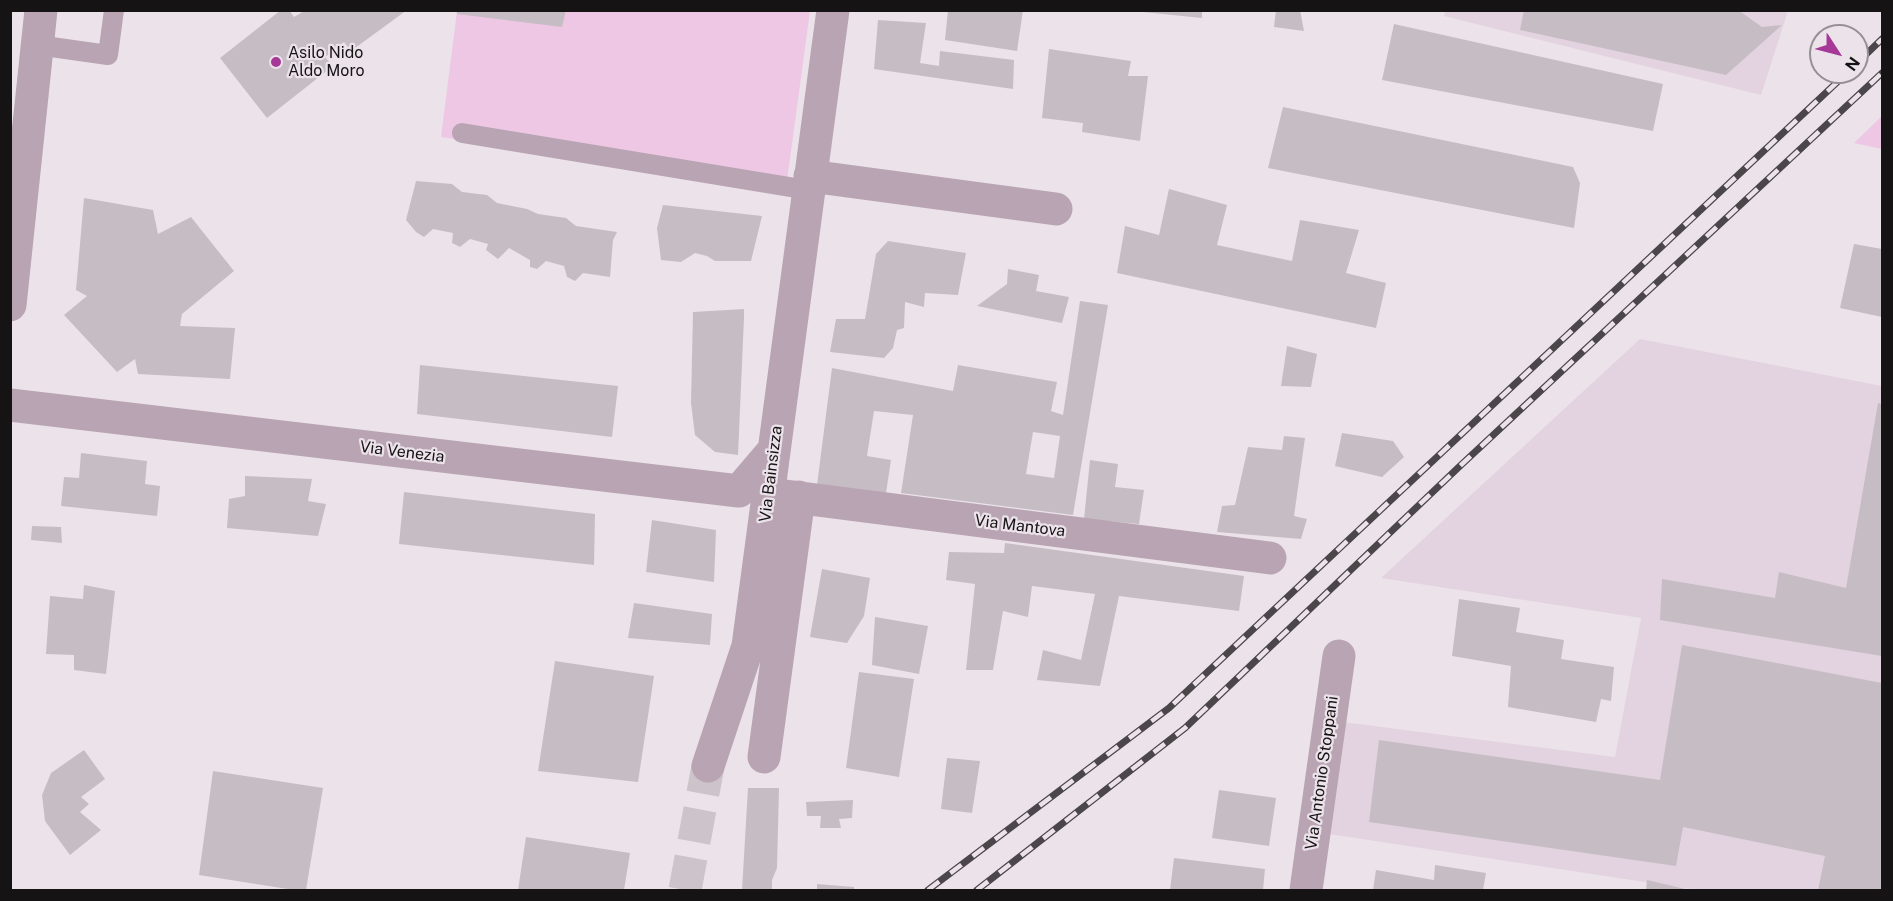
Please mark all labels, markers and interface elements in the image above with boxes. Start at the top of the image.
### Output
north arrow [1809,24,1869,84]
place label: Asilo Nido Aldo Moro [288,43,365,81]
text: N [1841,53,1864,74]
marker: Asilo Nido Aldo Moro [269,55,283,69]
street label: Via Bainsizza [756,425,786,523]
street label: Via Venezia [359,437,445,467]
street label: Via Mantova [974,511,1066,541]
street label: Via Antonio Stoppani [1302,695,1342,851]

